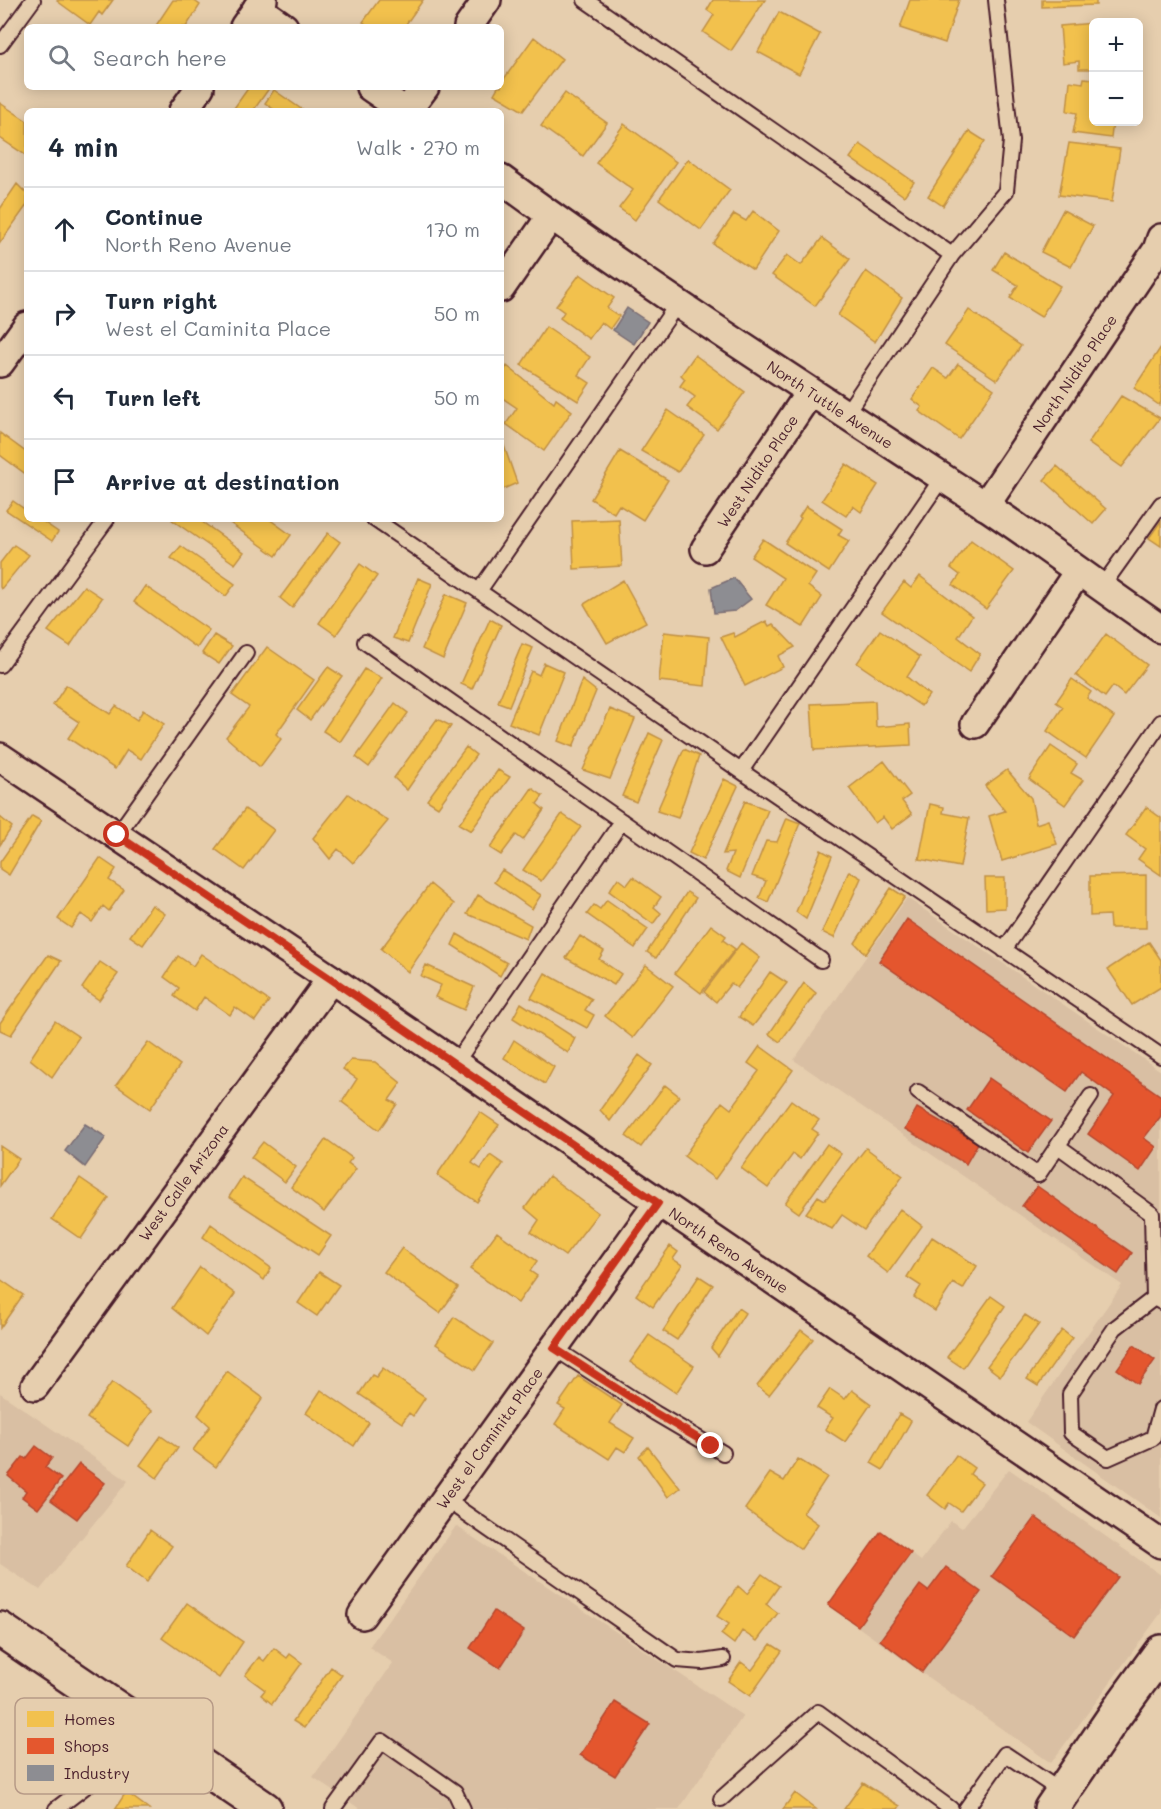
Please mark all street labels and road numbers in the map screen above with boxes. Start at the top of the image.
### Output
street label: North Nidito Place [1027,310,1121,436]
street label: North Tuttle Avenue [763,356,897,453]
street label: West Nidito Place [712,411,802,531]
street label: West Calle Arizona [134,1120,233,1245]
street label: North Reno Avenue [665,1202,793,1298]
street label: West el Caminita Place [432,1363,547,1513]

